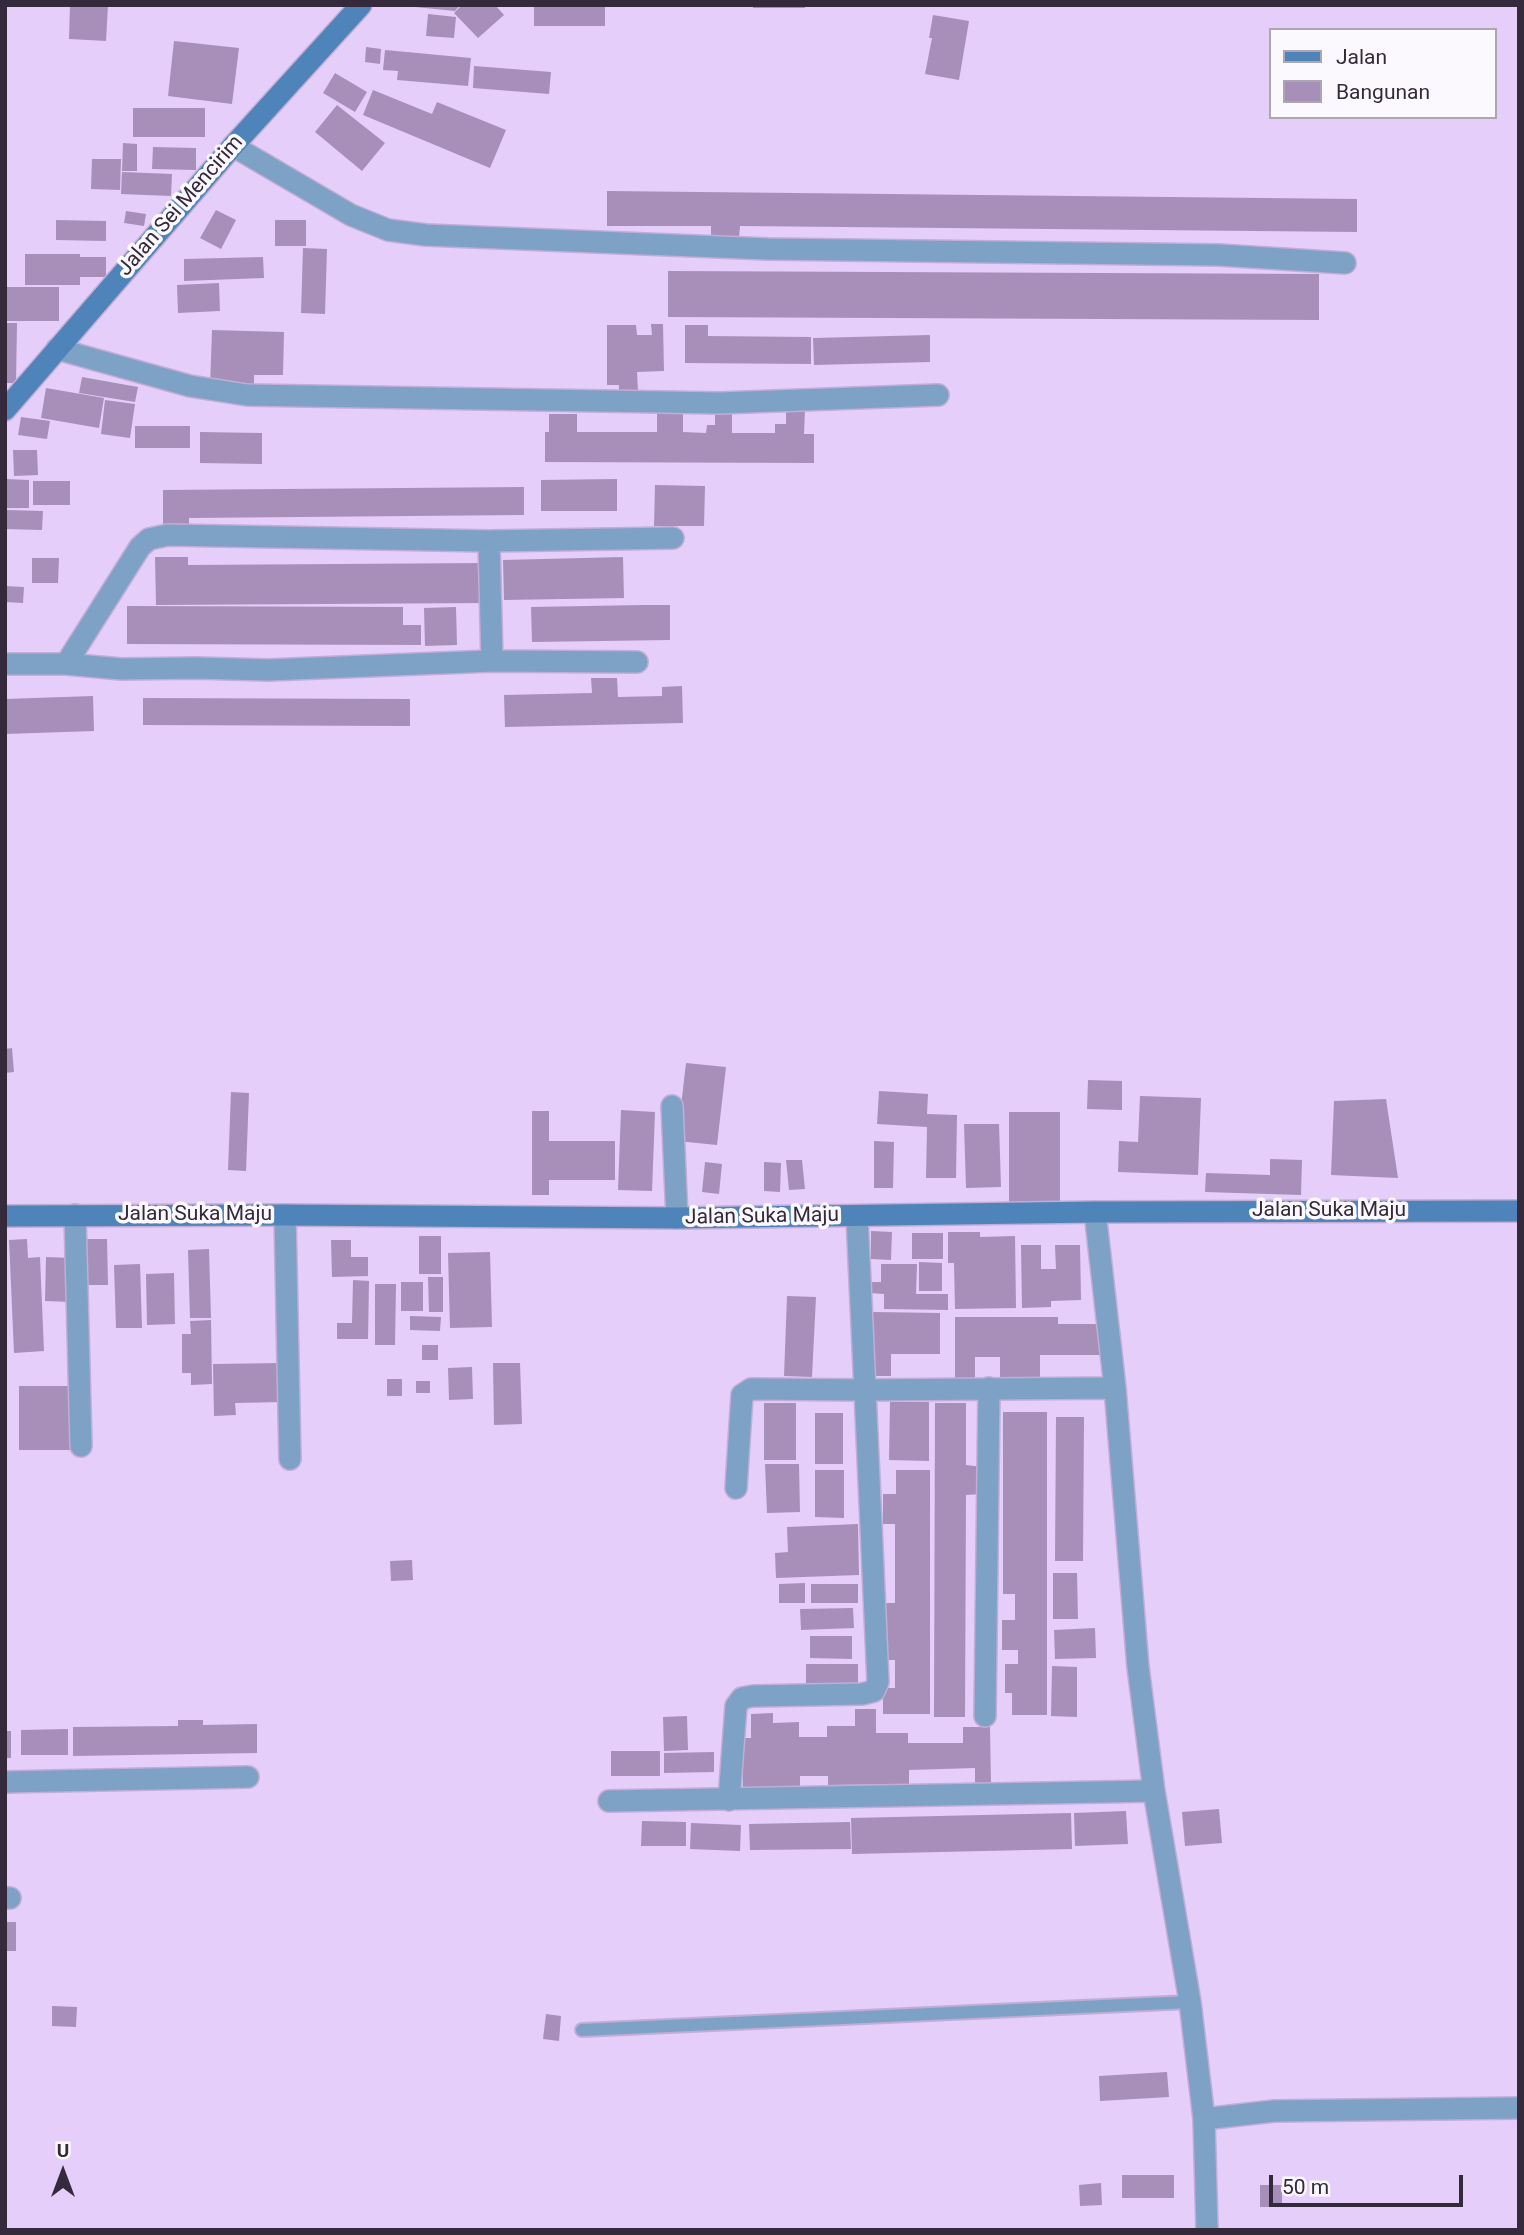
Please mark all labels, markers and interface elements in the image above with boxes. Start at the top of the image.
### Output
legend [1268,28,1496,119]
text: Jalan [1336,45,1387,69]
text: Bangunan [1336,80,1430,104]
street label: Jalan Sei Mencirim [113,131,249,281]
street label: Jalan Suka Maju [1252,1198,1406,1224]
street label: Jalan Suka Maju [118,1202,272,1228]
street label: Jalan Suka Maju [685,1203,839,1231]
north arrow [28,2137,98,2207]
text: U [57,2139,69,2162]
scale bar [1272,2162,1466,2206]
text: 50 m [1282,2175,1329,2199]

